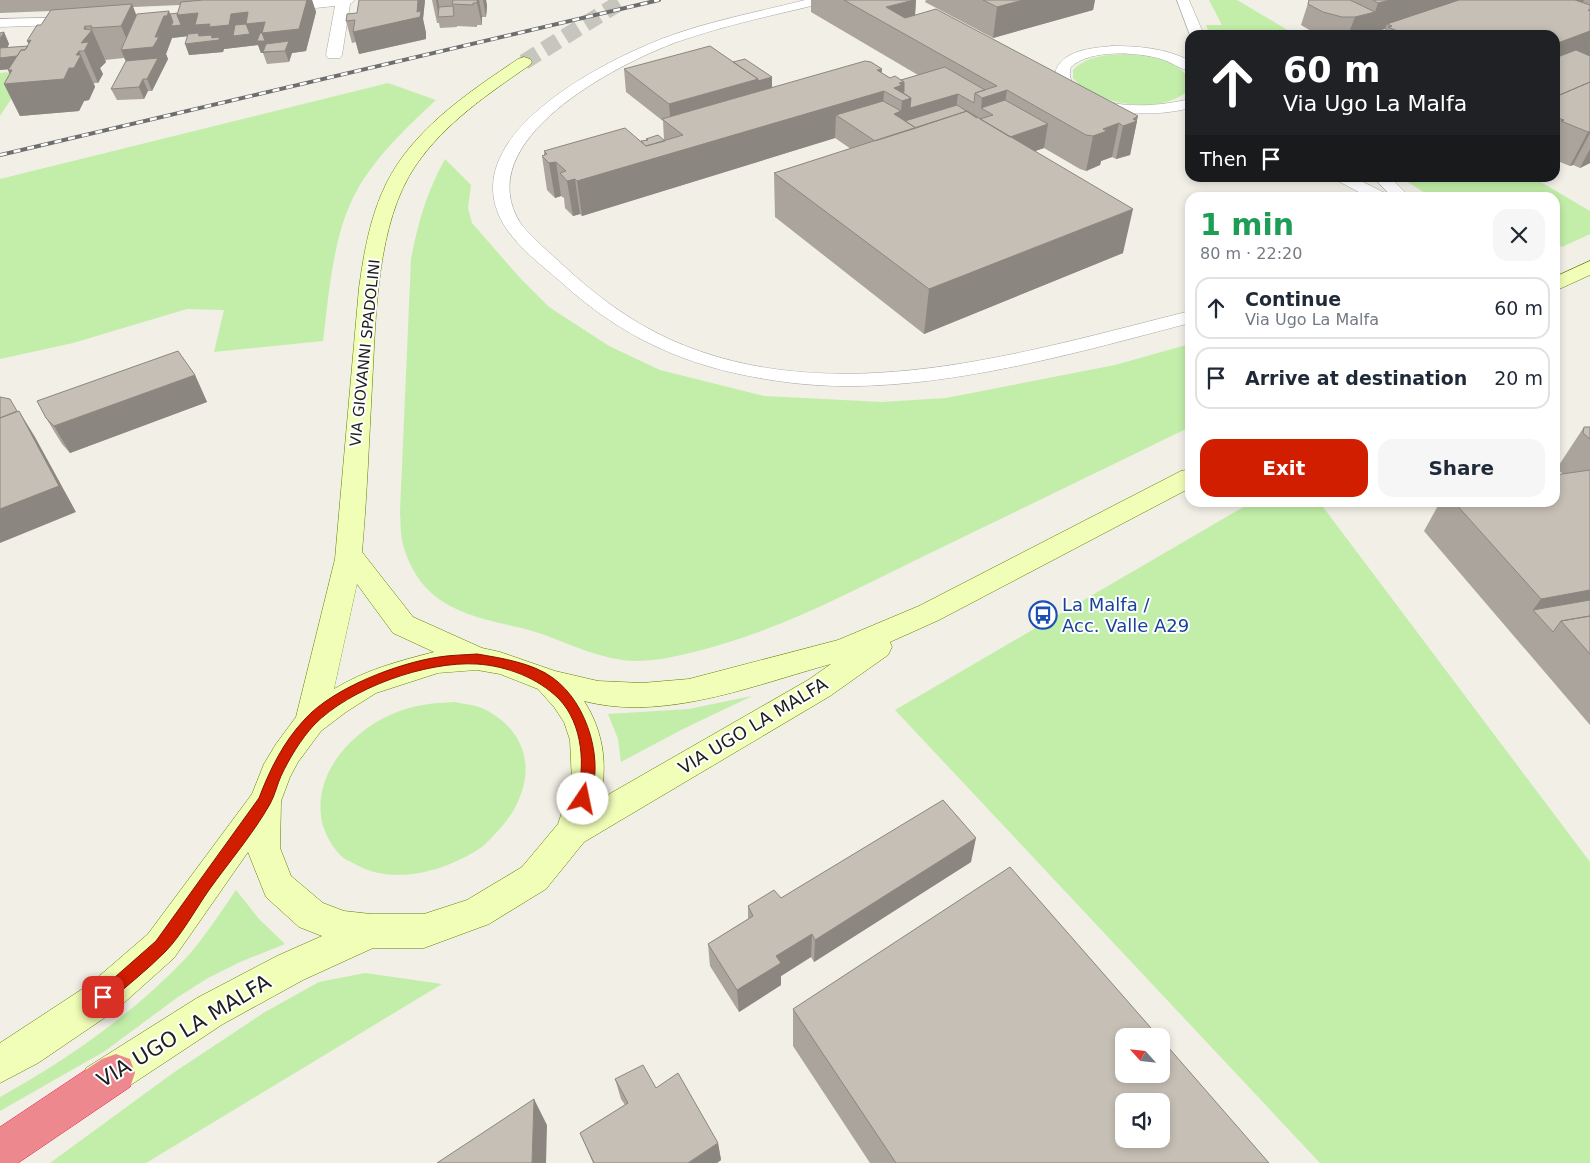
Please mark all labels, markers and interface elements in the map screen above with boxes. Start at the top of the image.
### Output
icon: ahead [1200,50,1265,115]
text: 60 m [1283,50,1380,90]
text: Via Ugo La Malfa [1283,91,1467,116]
icon: arrive [1257,145,1285,173]
text: Then [1200,148,1247,170]
text: 1 min [1200,207,1294,242]
button: close [1493,209,1545,261]
text: 80 m · 22:20 [1200,244,1302,263]
street label: VIA GIOVANNI SPADOLINI [346,258,384,448]
text: Continue [1245,288,1341,310]
icon: ahead [1202,294,1230,322]
text: 60 m [1494,297,1543,319]
text: Via Ugo La Malfa [1245,310,1379,329]
icon: arrive [1202,364,1230,392]
text: Arrive at destination [1245,367,1467,389]
text: 20 m [1494,367,1543,389]
button: Exit [1200,439,1368,497]
button: Share [1378,439,1545,497]
place label: La Malfa / Acc. Valle A29 [1062,594,1189,636]
bus stop icon: La Malfa / Acc. Valle A29 [1028,600,1058,630]
street label: VIA UGO LA MALFA [674,672,832,778]
position arrow [556,772,608,824]
street label: VIA UGO LA MALFA [93,969,276,1092]
pin [82,976,124,1018]
icon: arrive [89,983,117,1011]
north arrow [1115,1028,1170,1082]
map controls [1115,1028,1170,1148]
button: sound [1115,1093,1170,1148]

